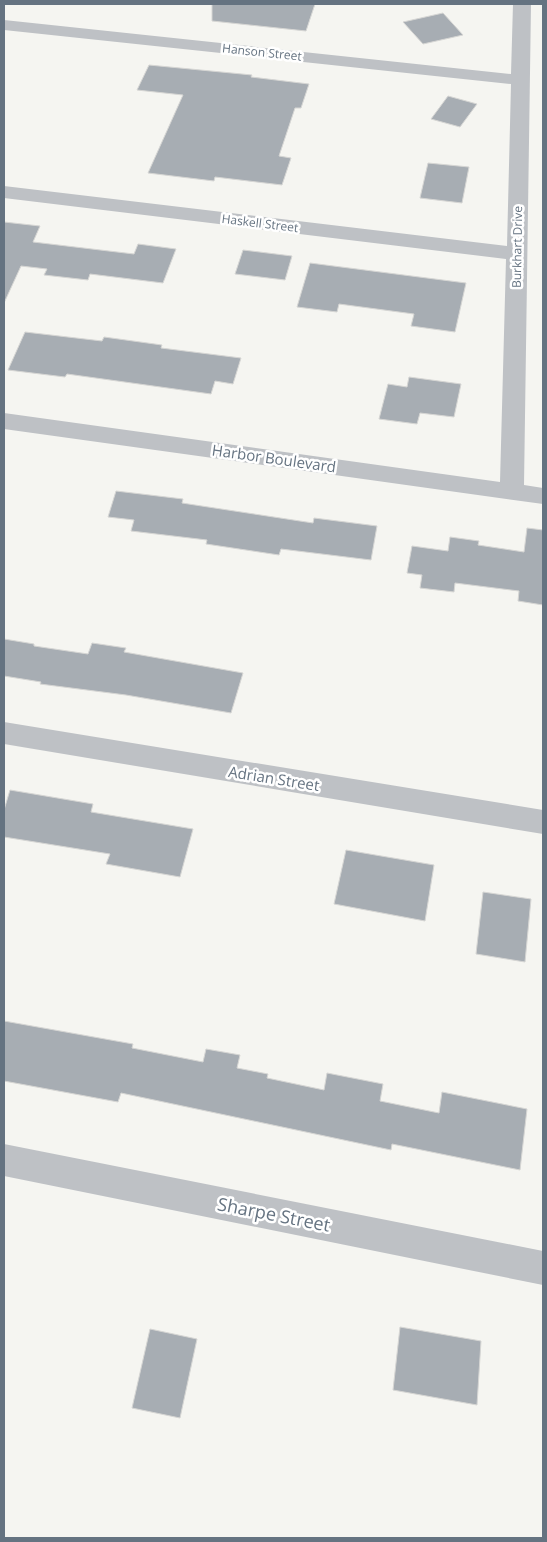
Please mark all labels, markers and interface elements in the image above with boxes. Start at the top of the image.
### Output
street label: Hanson Street [221,39,303,65]
street label: Burkhart Drive [508,206,526,288]
street label: Haskell Street [221,210,299,236]
street label: Harbor Boulevard [211,439,337,477]
street label: Adrian Street [227,761,321,795]
street label: Sharpe Street [216,1191,332,1237]

